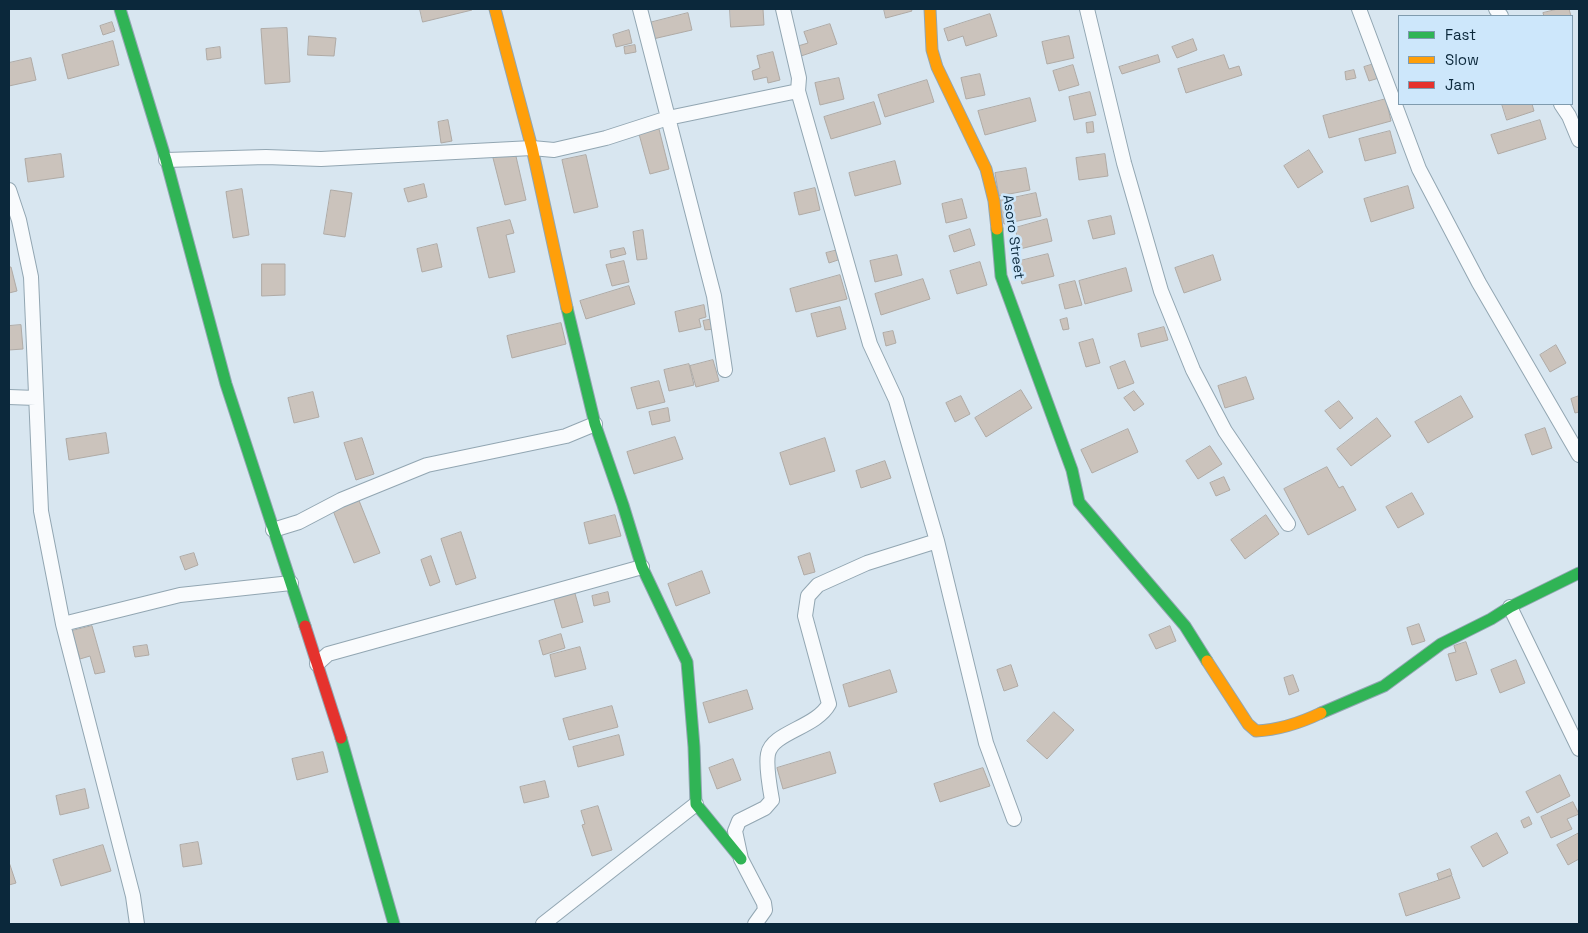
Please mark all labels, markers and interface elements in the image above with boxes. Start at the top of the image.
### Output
legend [1398,15,1573,105]
text: Fast [1445,25,1476,44]
text: Slow [1445,50,1479,69]
text: Jam [1445,75,1475,94]
street label: Asoro Street [999,194,1027,280]

